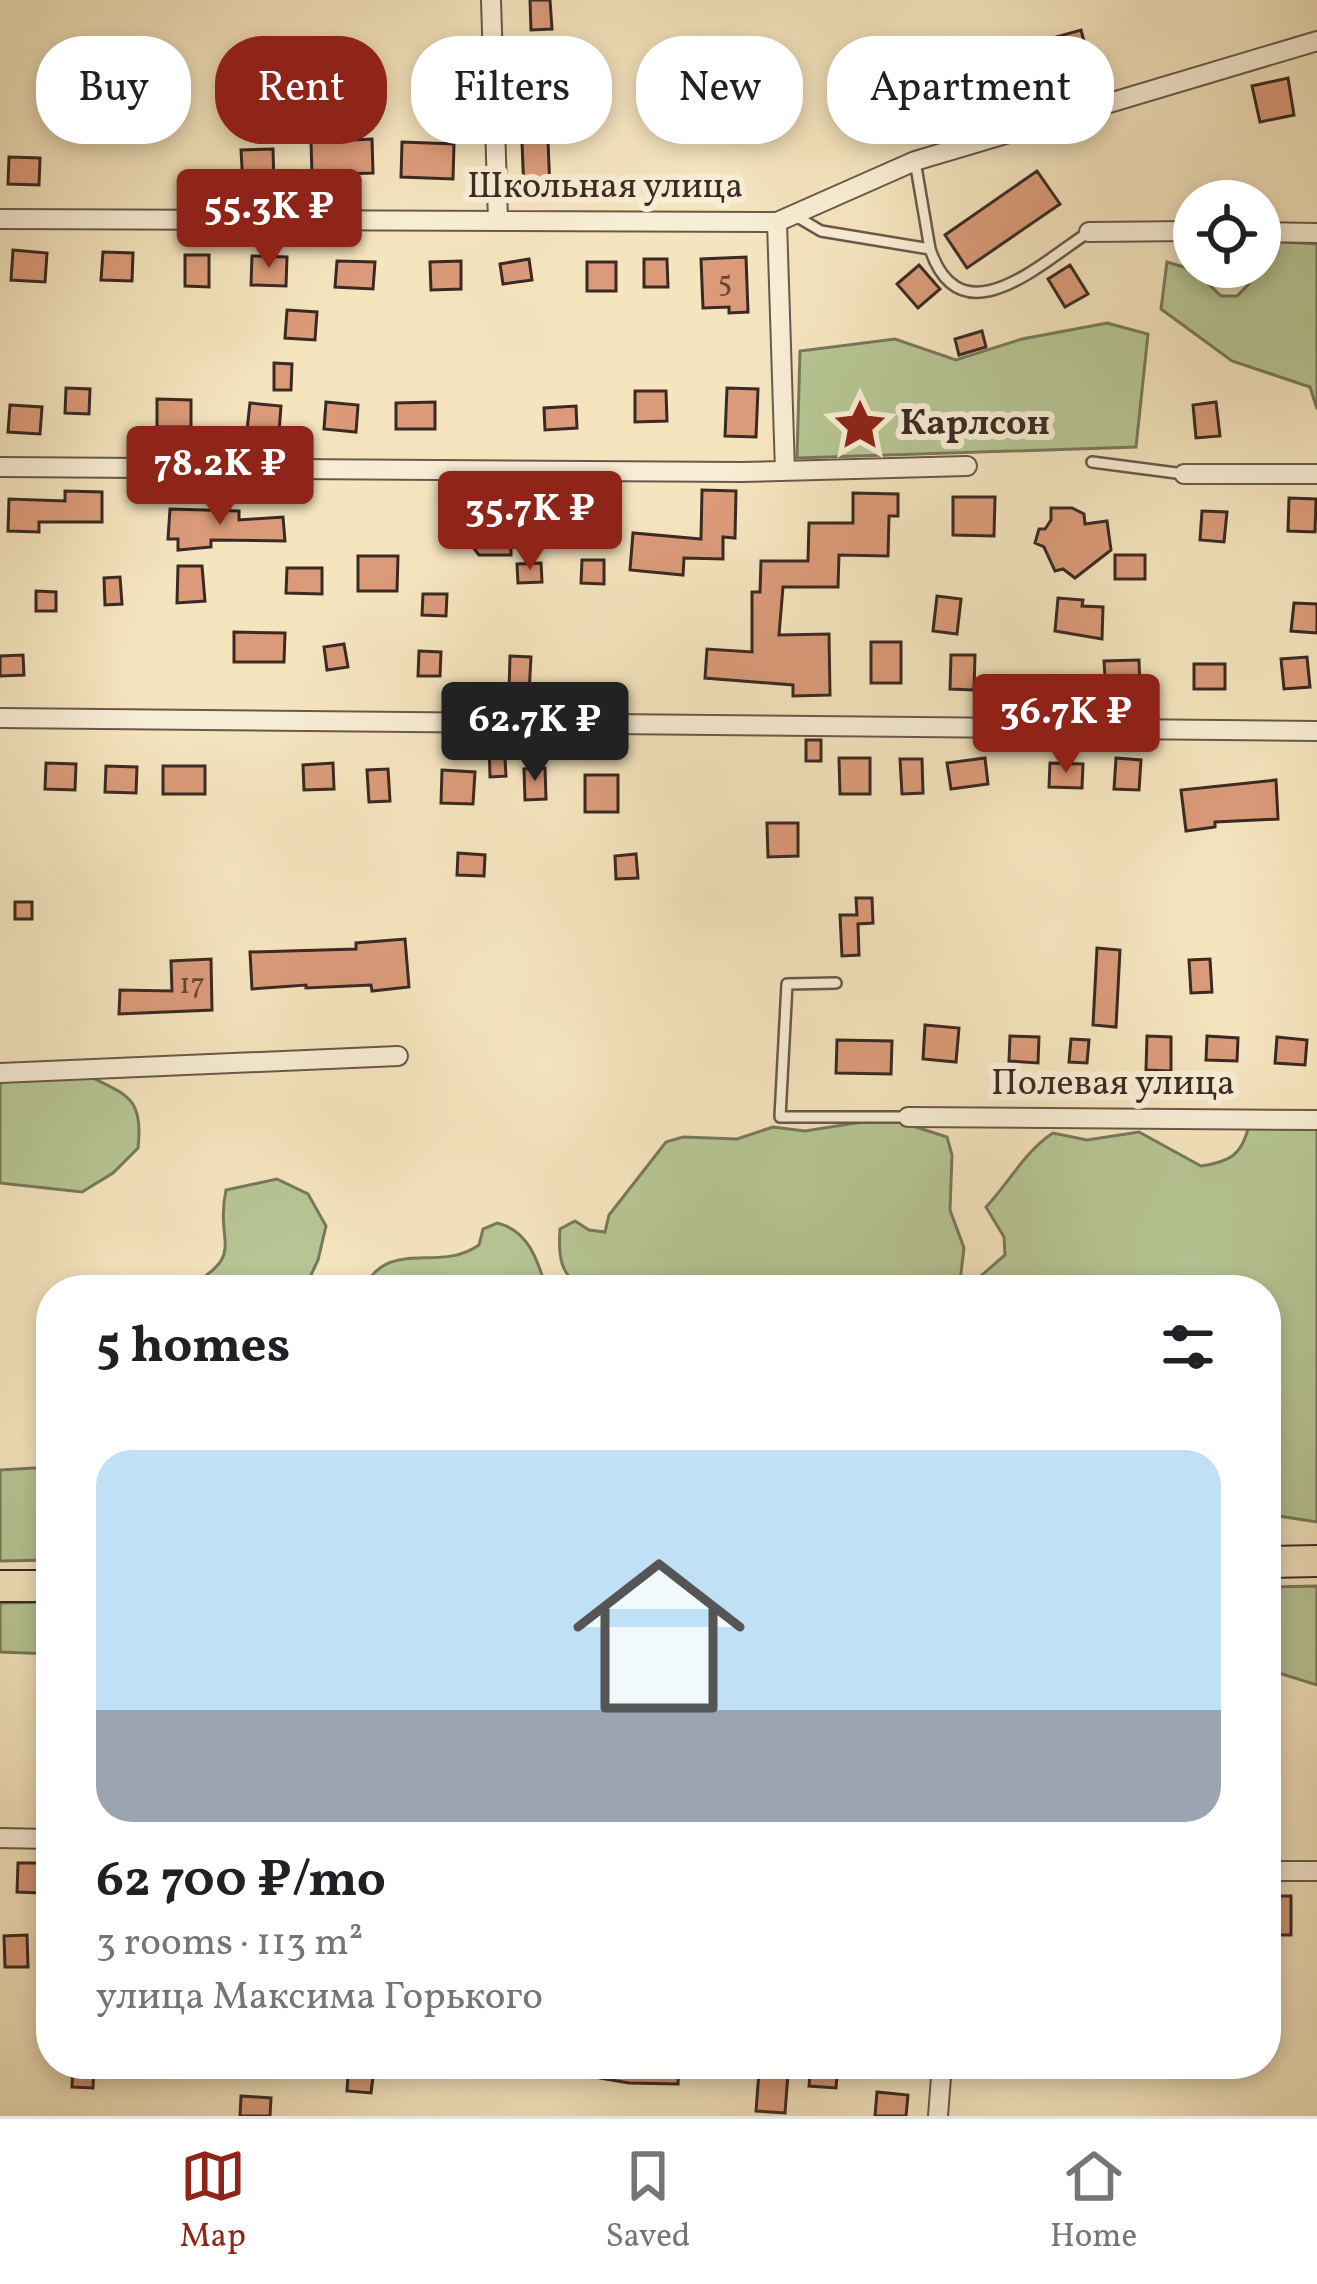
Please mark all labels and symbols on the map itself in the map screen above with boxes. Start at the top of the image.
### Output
street label: Школьная улица [467,163,743,213]
pin: 55.3K ₽ [158,169,380,271]
house number: 5 [718,262,732,304]
place icon: Карлсон [831,396,889,454]
place label: Карлсон [900,400,1050,450]
pin: 78.2K ₽ [109,426,331,528]
pin: 35.7K ₽ [419,471,641,573]
pin: 36.7K ₽ [955,674,1177,776]
pin: 62.7K ₽ [424,682,646,784]
house number: 17 [179,964,205,1006]
street label: Полевая улица [991,1060,1235,1110]

